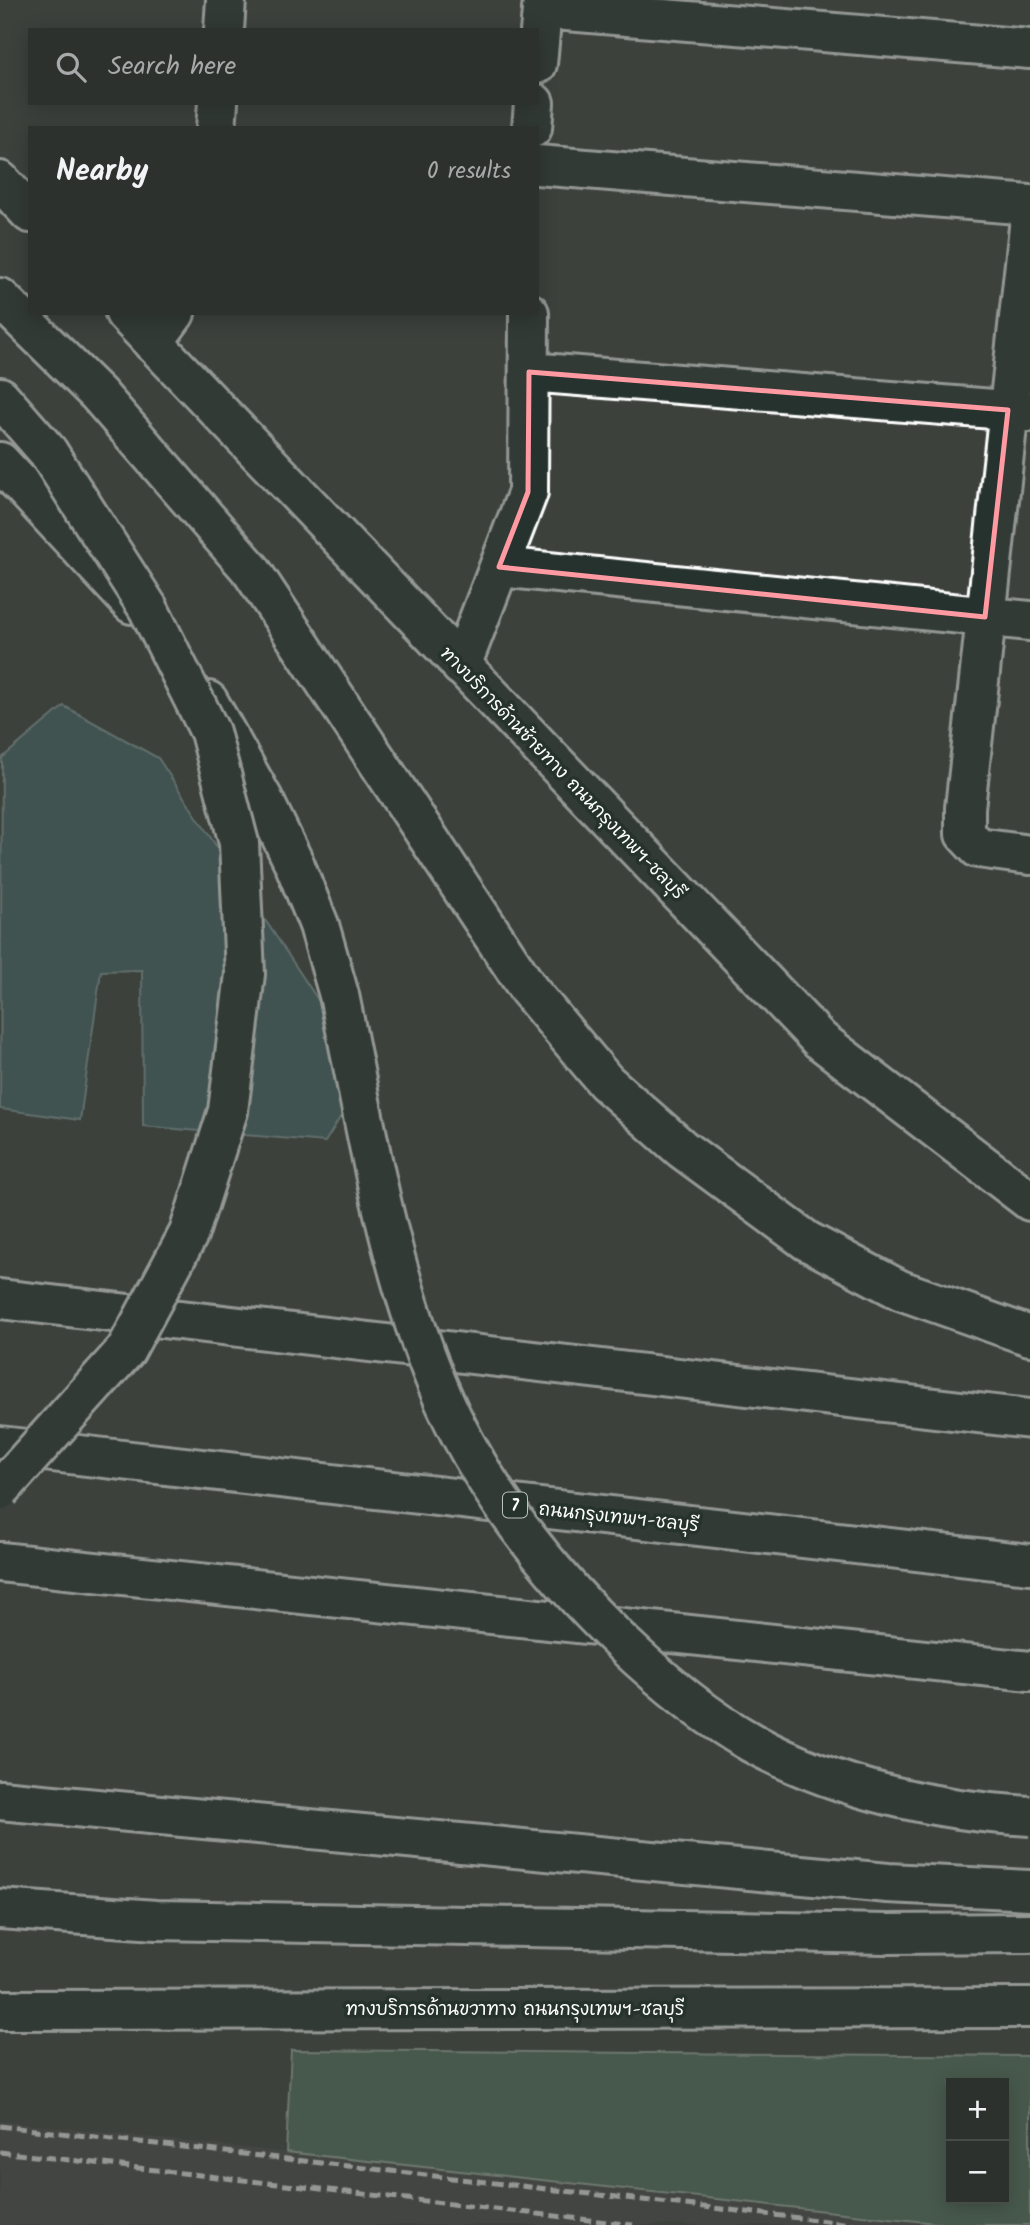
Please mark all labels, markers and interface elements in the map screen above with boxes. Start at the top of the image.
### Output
search box [28,28,539,105]
text: Search here [108,46,236,88]
icon: search [52,48,90,86]
text: Nearby [56,148,148,196]
text: 0 results [427,154,511,190]
street label: ทางบริการด้านซ้ายทาง ถนนกรุงเทพฯ-ชลบุรี [432,641,691,907]
road number: 7 [503,1492,527,1518]
street label: ถนนกรุงเทพฯ-ชลบุรี [537,1496,700,1541]
street label: ทางบริการด้านขวาทาง ถนนกรุงเทพฯ-ชลบุรี [345,1996,685,2025]
map controls [946,2078,1009,2204]
button: + [946,2078,1009,2141]
button: − [946,2141,1009,2204]

